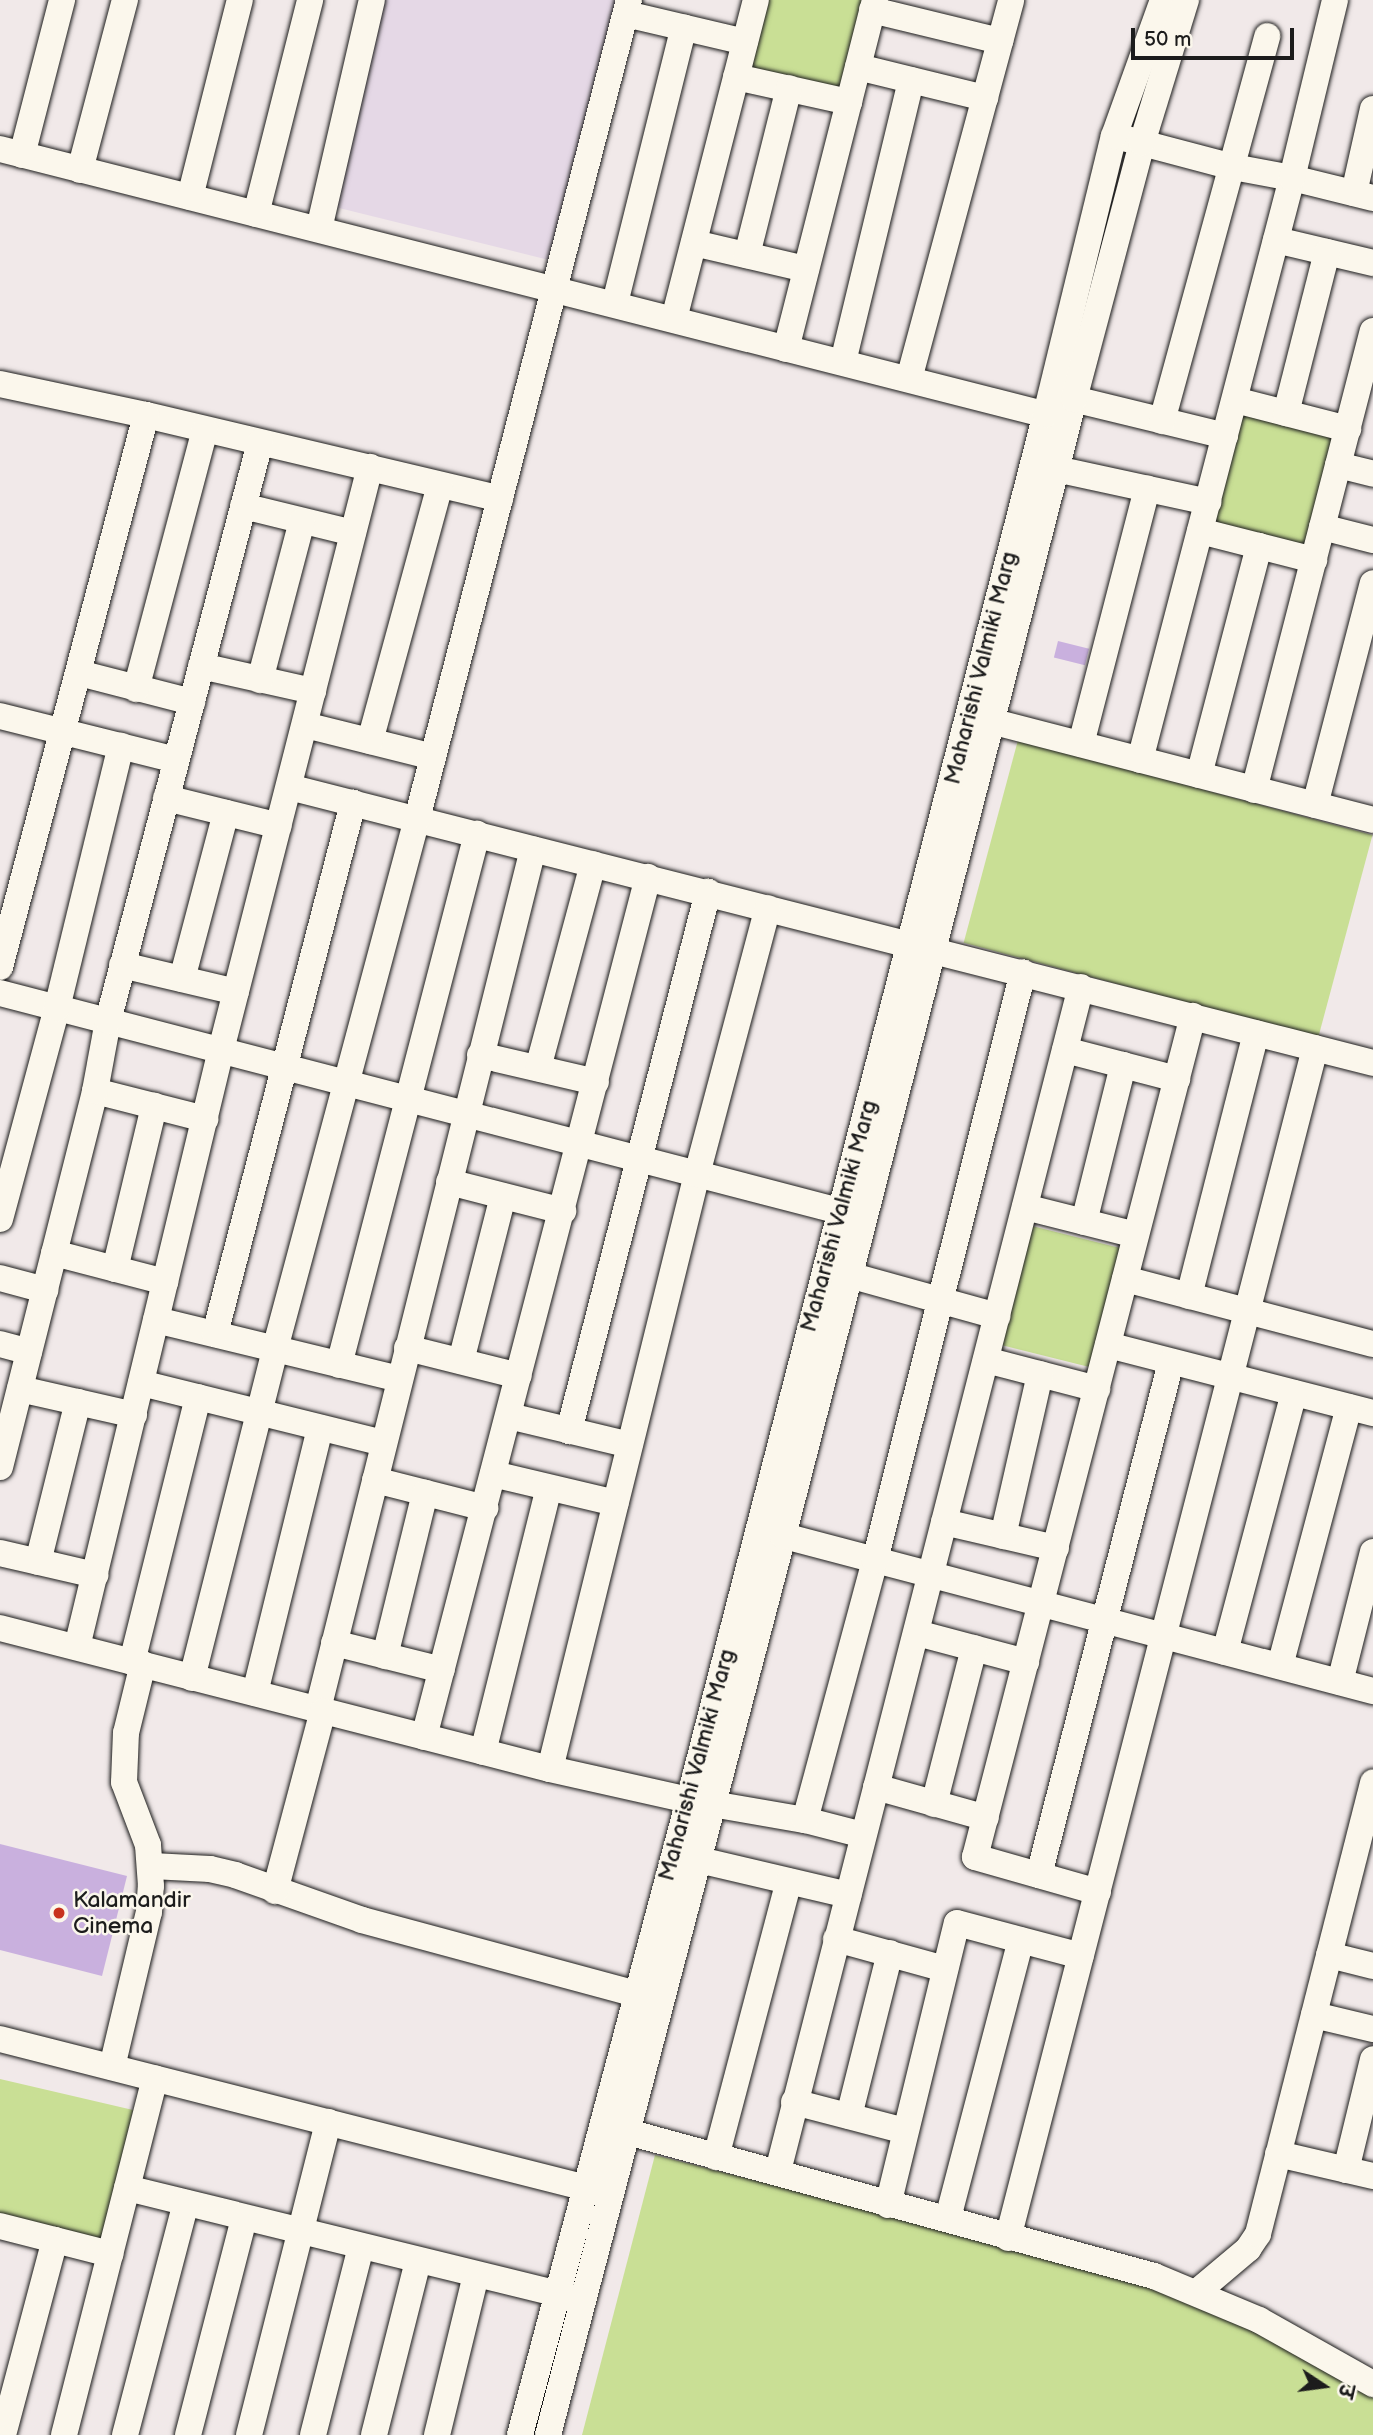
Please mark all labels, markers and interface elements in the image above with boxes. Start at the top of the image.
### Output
scale bar [1135,14,1298,58]
text: 50 m [1144,27,1191,52]
street label: Maharishi Valmiki Marg [939,548,1023,788]
street label: Maharishi Valmiki Marg [795,1097,883,1335]
street label: Maharishi Valmiki Marg [653,1646,741,1884]
place label: Kalamandir Cinema [73,1886,190,1940]
marker: Kalamandir Cinema [51,1905,67,1921]
north arrow [1289,2351,1359,2421]
text: उ [1332,2382,1358,2400]

